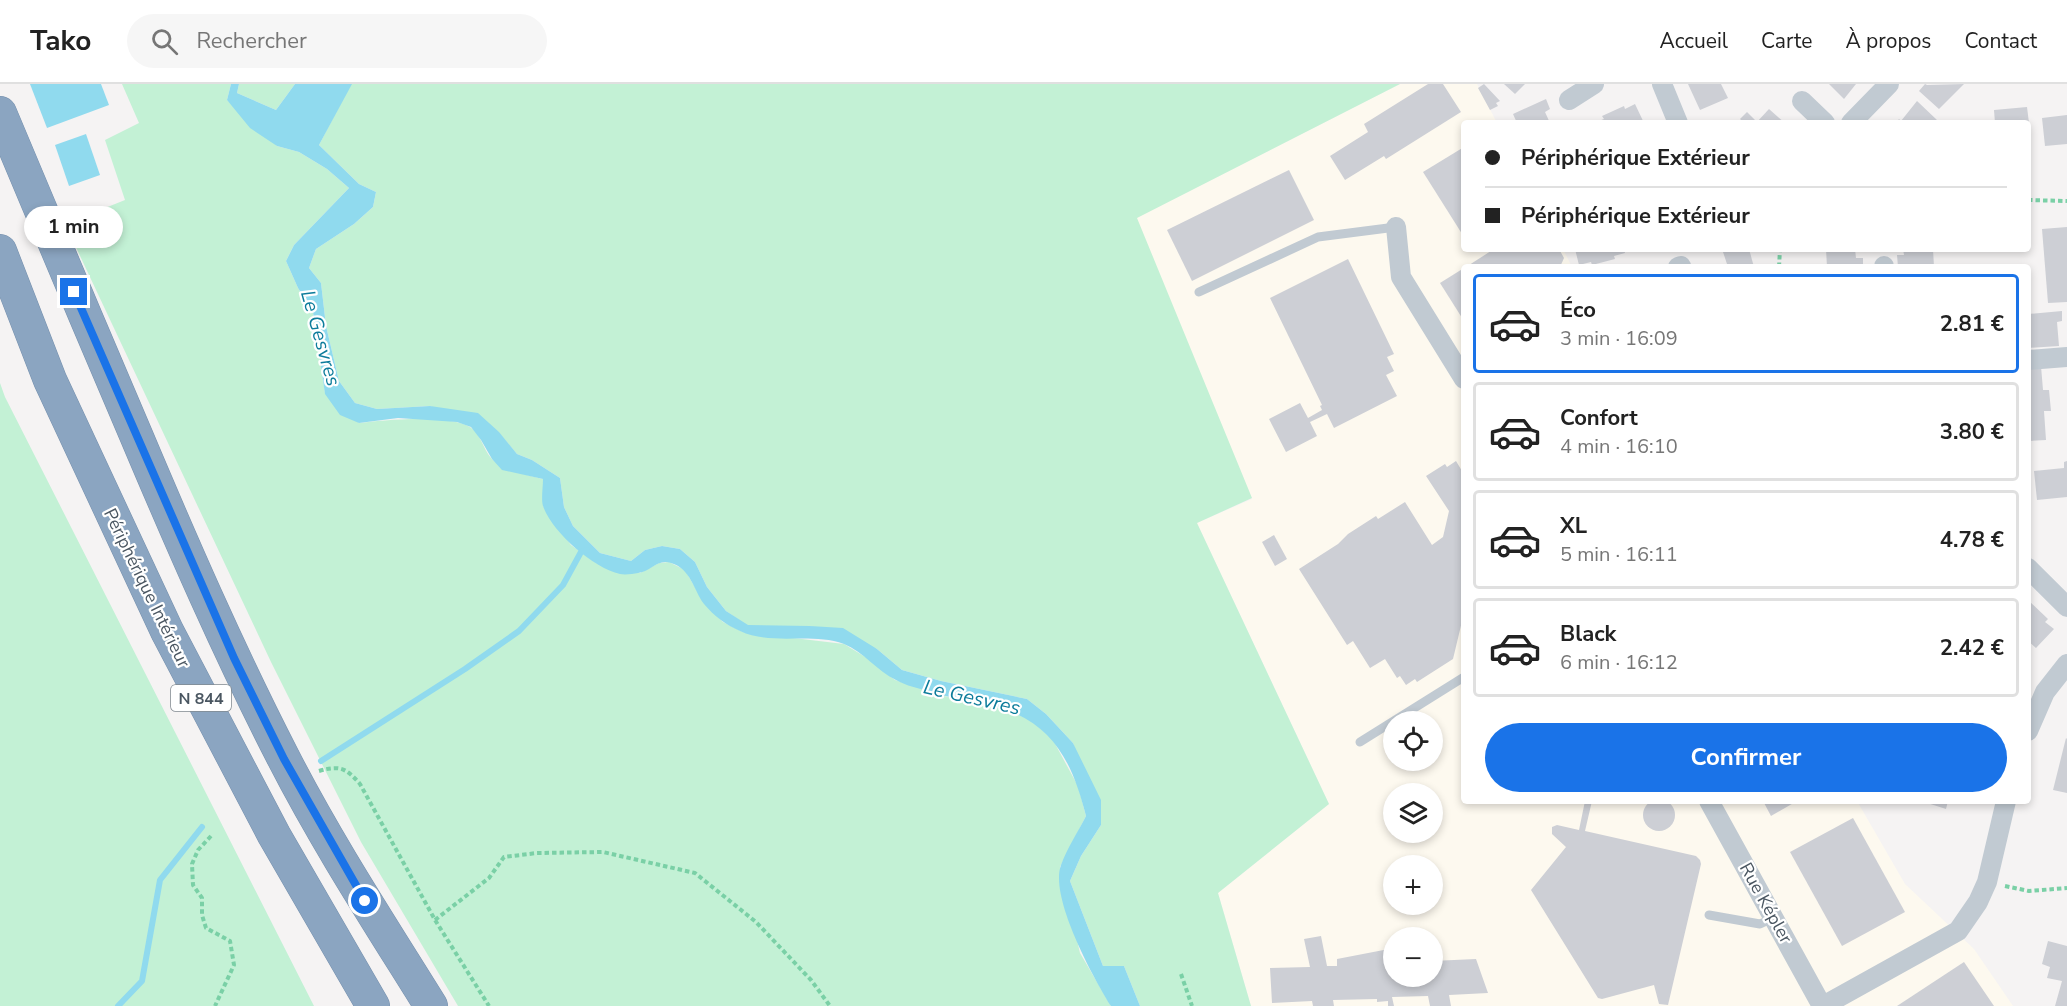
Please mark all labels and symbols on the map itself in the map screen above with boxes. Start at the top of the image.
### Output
callout: 1 min [25,205,124,247]
route end [60,278,87,305]
water label: Le Gesvres [294,287,347,389]
street label: Périphérique Intérieur [98,504,196,672]
water label: Le Gesvres [921,673,1023,722]
road number: N 844 [171,685,231,711]
street label: Rue Képler [1734,858,1798,948]
route start [351,887,378,914]

